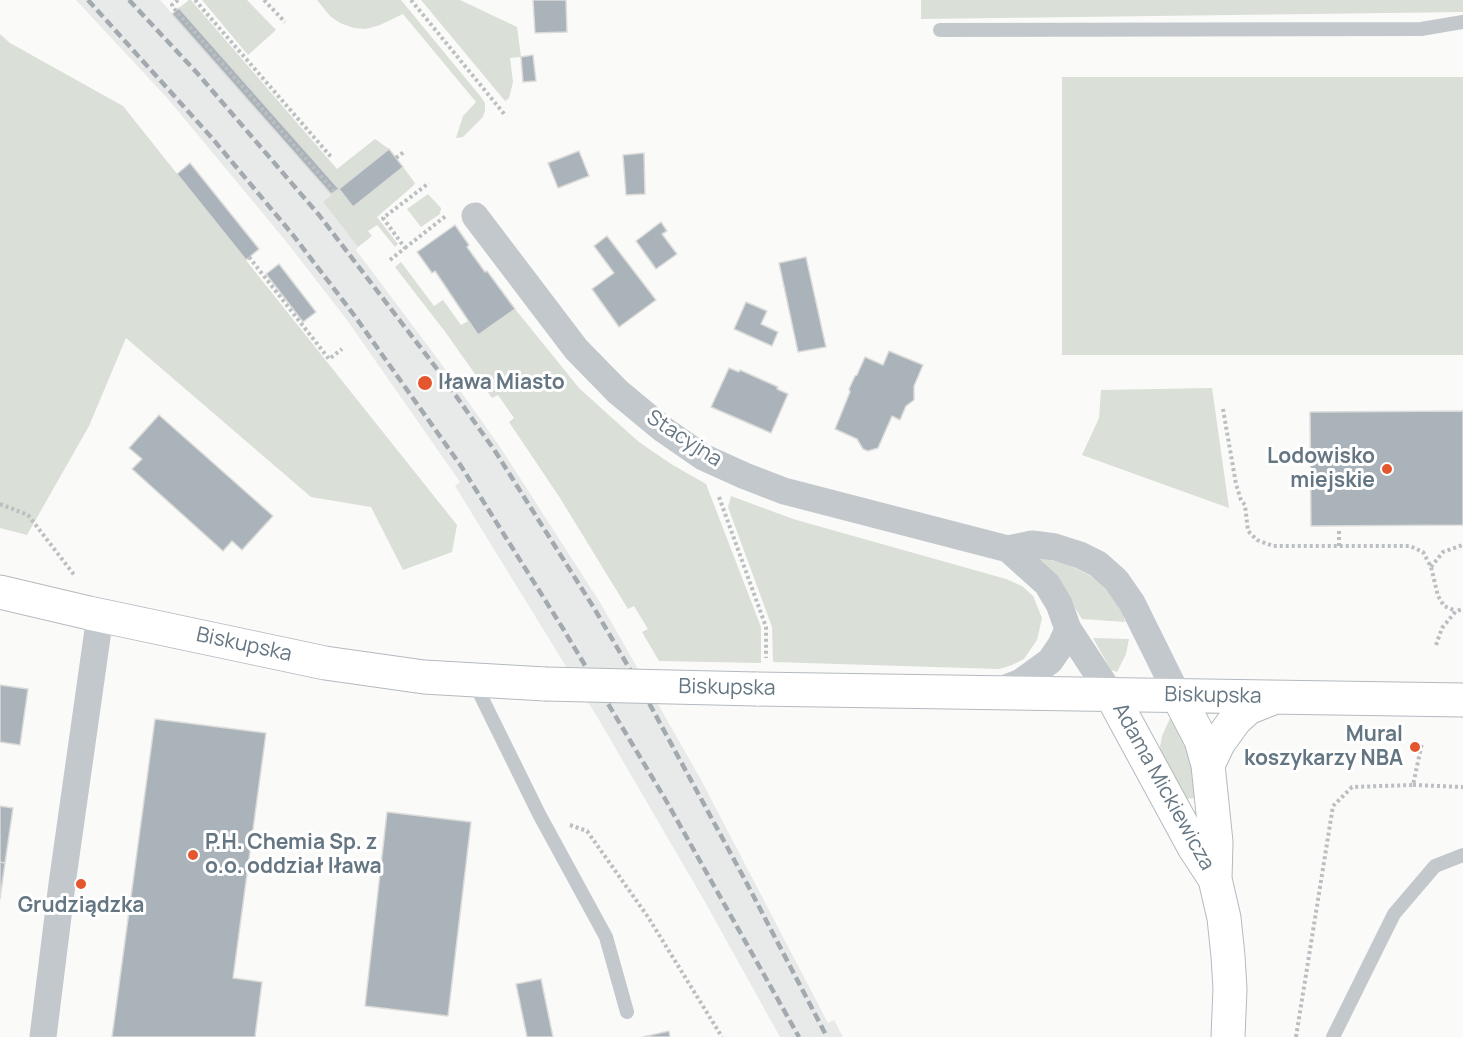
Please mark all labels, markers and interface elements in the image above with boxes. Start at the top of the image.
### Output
place label: Iława Miasto [438,370,565,396]
marker: Iława Miasto [416,374,434,392]
street label: Stacyjna [642,405,726,473]
place label: Lodowisko miejskie [1267,444,1375,494]
marker: Lodowisko miejskie [1380,462,1394,476]
street label: Biskupska [194,623,294,667]
street label: Biskupska [678,675,776,701]
street label: Biskupska [1164,683,1262,709]
street label: Adama Mickiewicza [1107,699,1219,875]
place label: Mural koszykarzy NBA [1244,722,1403,772]
marker: Mural koszykarzy NBA [1408,740,1422,754]
place label: P.H. Chemia Sp. z o.o. oddział Iława [205,830,382,880]
marker: P.H. Chemia Sp. z o.o. oddział Iława [186,848,200,862]
marker: Grudziądzka [74,877,88,891]
place label: Grudziądzka [18,893,144,919]

